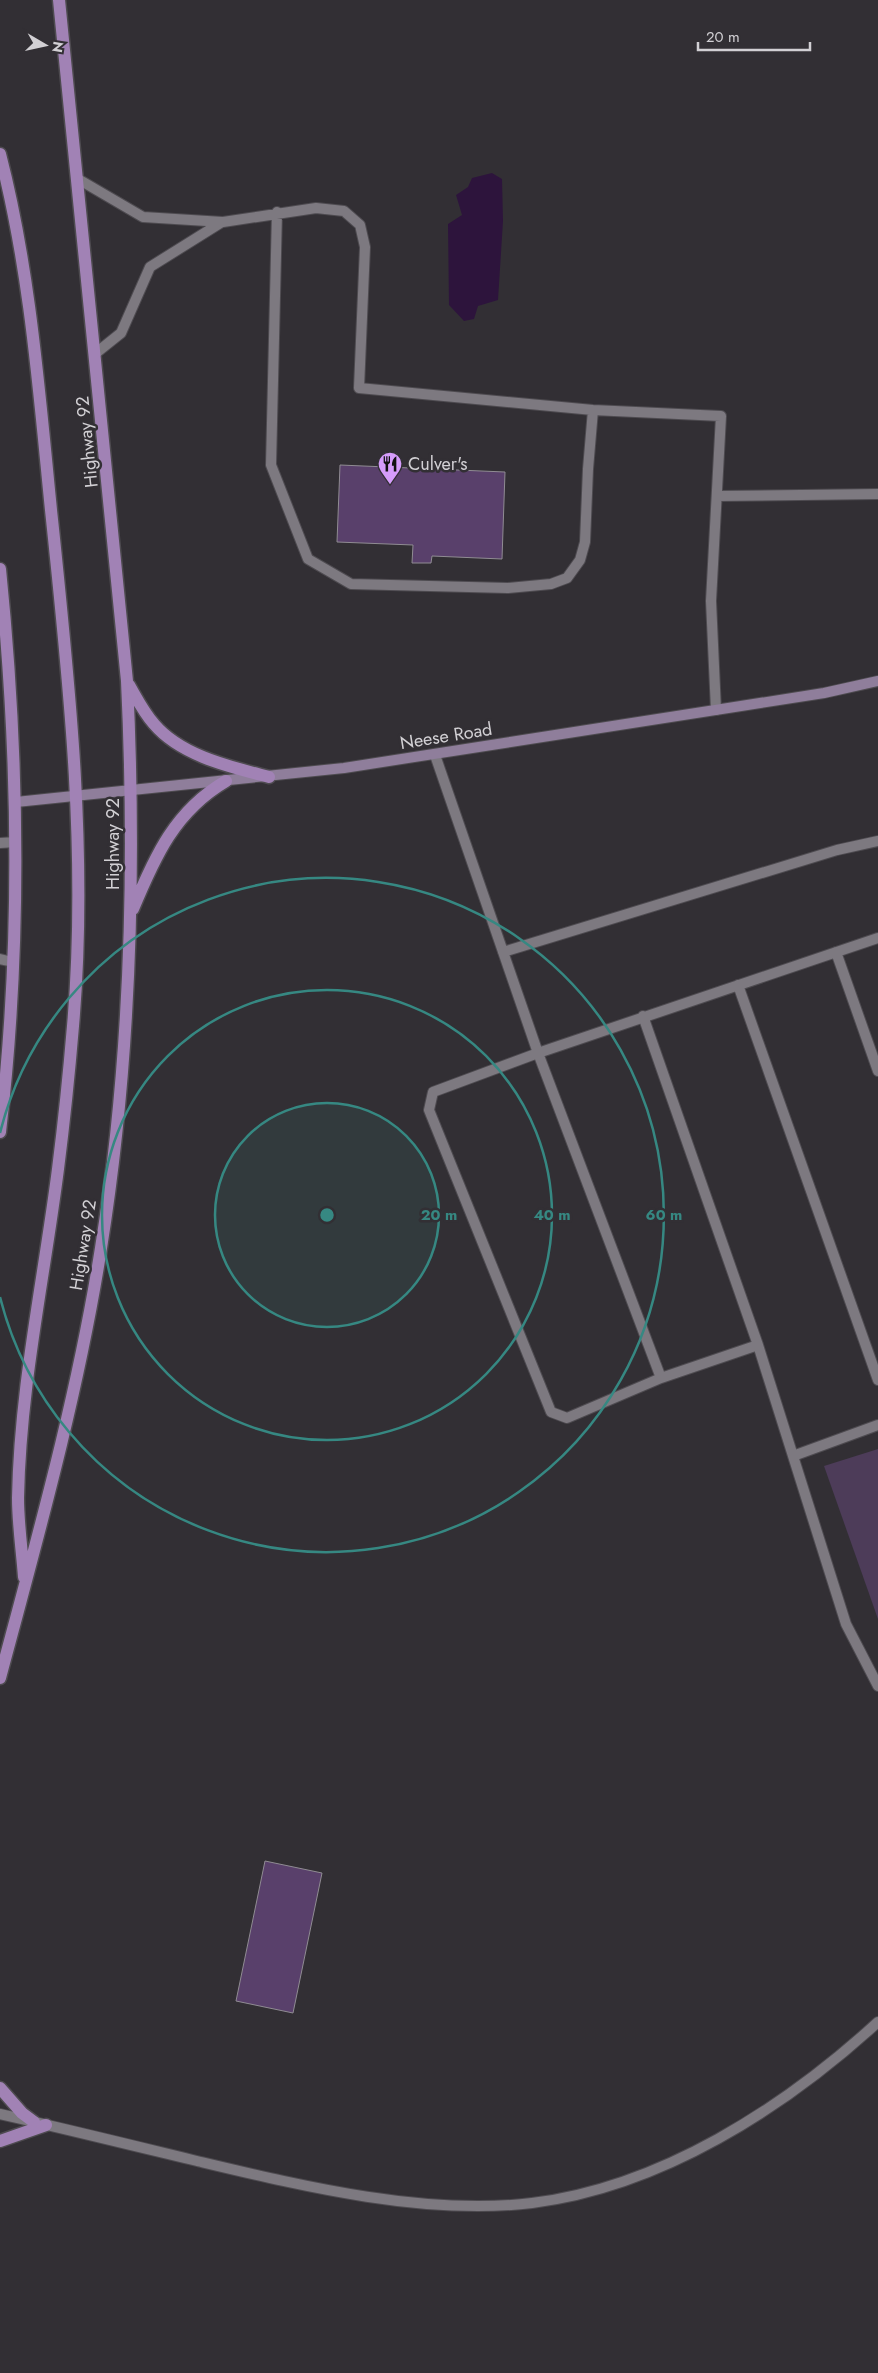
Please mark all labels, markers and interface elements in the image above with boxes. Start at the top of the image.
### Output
north arrow [20,20,70,70]
scale bar [698,20,810,52]
text: 20 m [706,26,740,48]
text: N [47,40,69,54]
street label: Highway 92 [69,395,105,489]
restaurant icon: Culver's [377,451,403,485]
place label: Culver's [408,451,468,477]
street label: Neese Road [398,716,494,756]
street label: Highway 92 [100,798,126,890]
street label: Highway 92 [63,1198,103,1292]
text: 20 m [421,1204,457,1226]
text: 40 m [533,1204,571,1226]
text: 60 m [646,1204,682,1226]
centre of rings [318,1206,336,1224]

